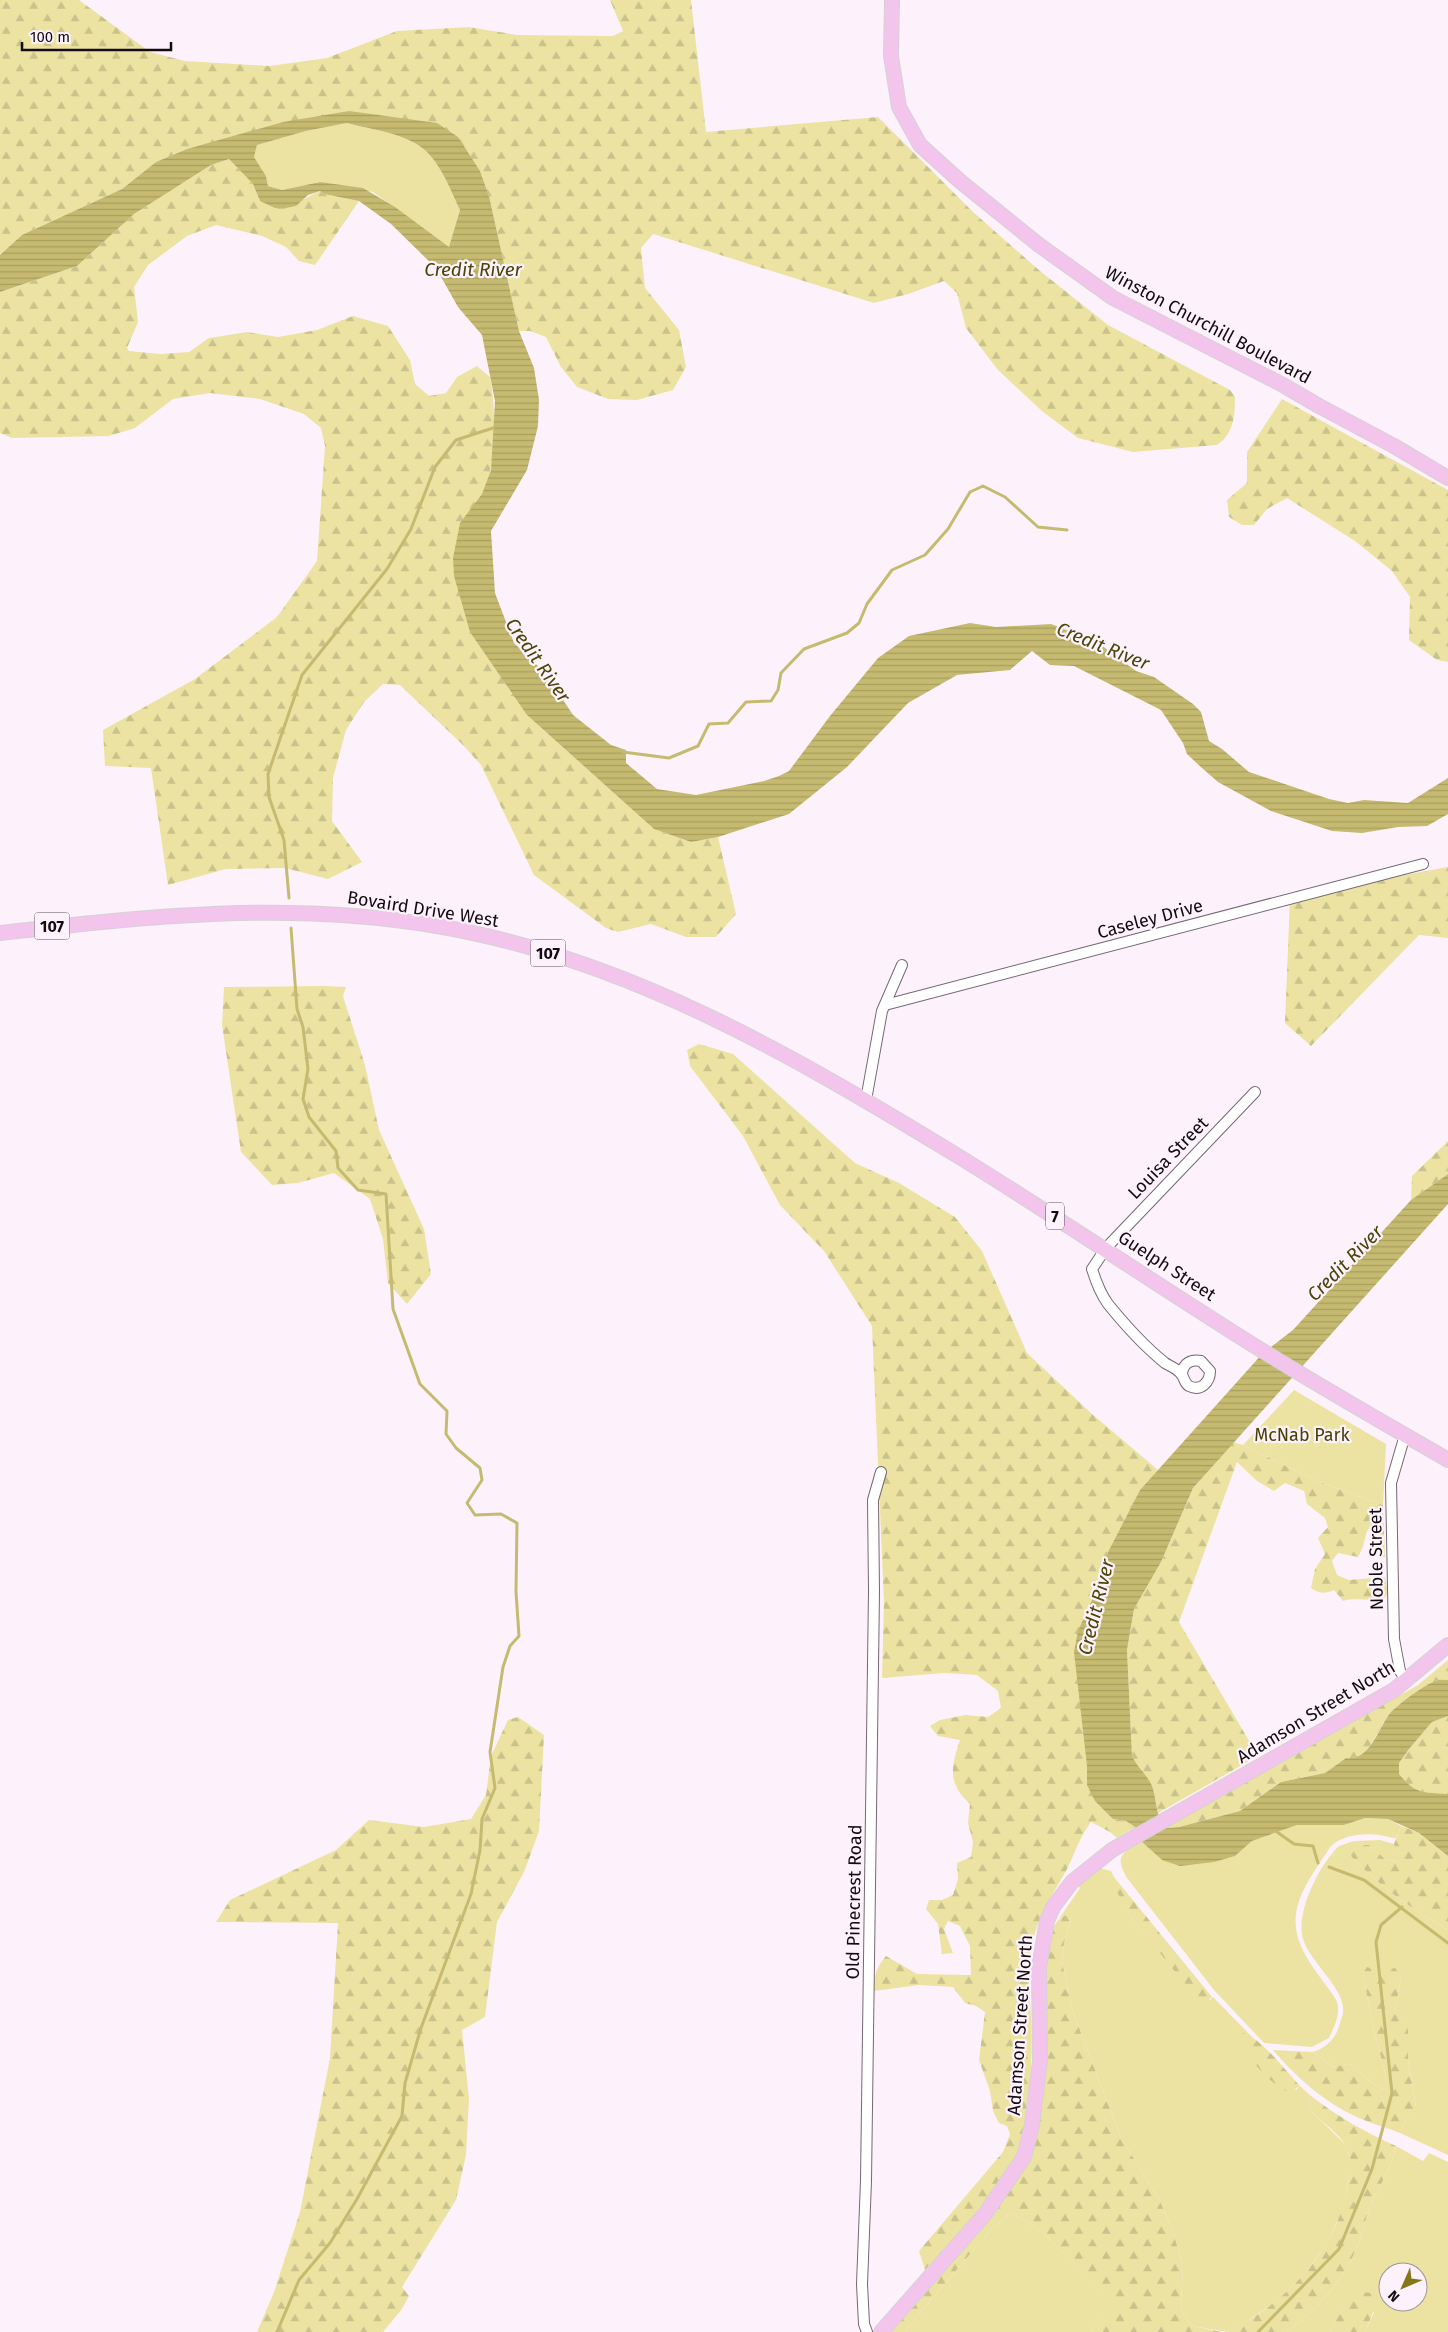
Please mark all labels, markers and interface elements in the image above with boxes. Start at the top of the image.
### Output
scale bar [22,20,171,52]
text: 100 m [30,28,70,46]
water label: Credit River [424,258,523,281]
street label: Winston Churchill Boulevard [1101,261,1315,389]
water label: Credit River [501,613,576,707]
water label: Credit River [1053,617,1153,675]
street label: Bovaird Drive West [346,886,501,932]
street label: Caseley Drive [1095,894,1205,944]
road number: 107 [34,912,70,939]
road number: 107 [530,940,566,966]
street label: Louisa Street [1123,1112,1213,1204]
road number: 7 [1046,1202,1064,1230]
water label: Credit River [1302,1220,1388,1306]
street label: Guelph Street [1114,1226,1220,1306]
park label: McNab Park [1254,1424,1351,1446]
street label: Noble Street [1364,1507,1388,1610]
water label: Credit River [1073,1556,1119,1657]
street label: Adamson Street North [1233,1656,1399,1768]
street label: Old Pinecrest Road [842,1824,866,1980]
street label: Adamson Street North [1003,1934,1037,2116]
north arrow [1378,2262,1428,2312]
text: N [1385,2287,1403,2305]

